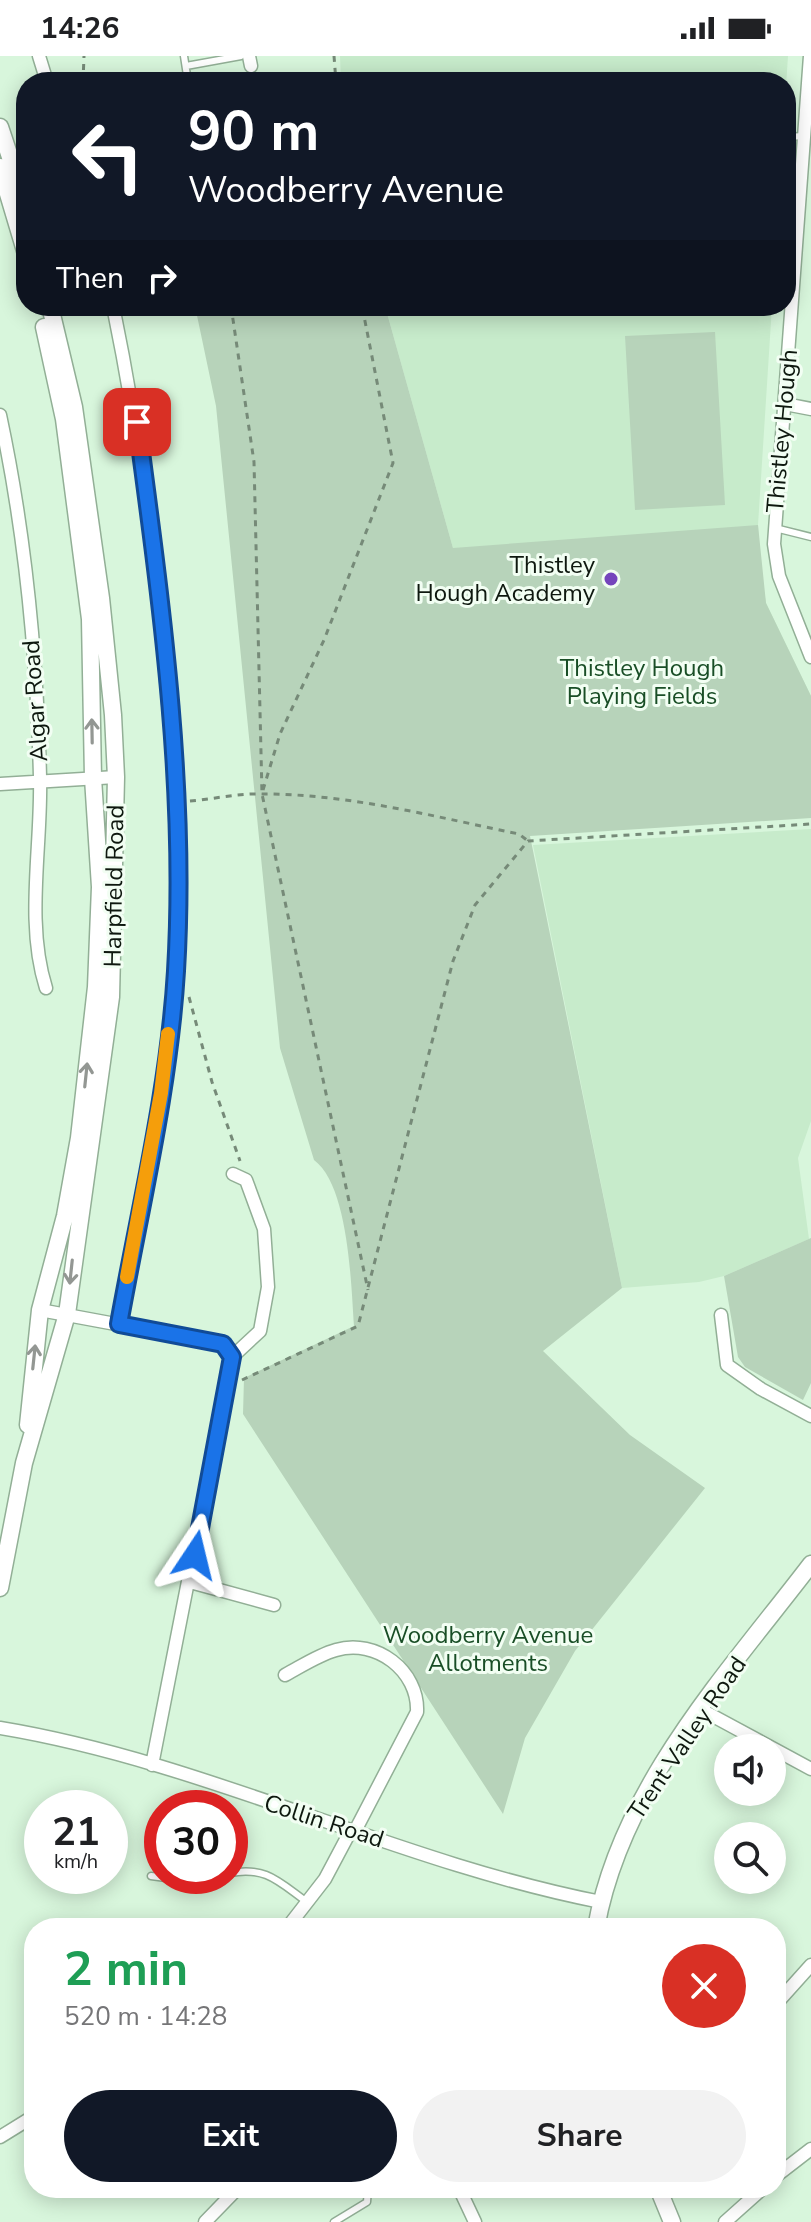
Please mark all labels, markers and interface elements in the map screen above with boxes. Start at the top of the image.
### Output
text: 14:26 [40,8,119,49]
text: 90 m [188,93,319,170]
icon: left [56,104,160,208]
text: Woodberry Avenue [188,166,504,215]
icon: right [140,256,184,300]
text: Then [56,258,124,299]
street label: Thistley Hough [759,348,805,514]
pin [103,388,171,456]
icon: arrive [115,400,159,444]
place label: Thistley Hough Academy [415,549,596,609]
marker: Thistley Hough Academy [602,570,620,588]
street label: Algar Road [15,639,55,763]
park label: Thistley Hough Playing Fields [560,652,724,712]
one-way arrow [85,718,100,745]
street label: Harpfield Road [97,804,131,968]
one-way arrow [79,1062,94,1088]
one-way arrow [64,1258,79,1285]
one-way arrow [26,1344,41,1371]
position arrow [153,1513,237,1597]
park label: Woodberry Avenue Allotments [383,1619,593,1679]
street label: Trent Valley Road [620,1650,754,1826]
map controls [714,1734,786,1894]
button: sound [714,1734,786,1806]
street label: Collin Road [260,1787,388,1855]
speed limit sign: 30 [144,1790,248,1894]
text: 21 [52,1805,100,1859]
button: search [714,1822,786,1894]
text: km/h [54,1848,98,1875]
text: 2 min [64,1936,188,2002]
button: close [662,1944,746,2028]
text: 520 m · 14:28 [64,1999,227,2034]
button: Exit [64,2090,397,2182]
button: Share [413,2090,746,2182]

